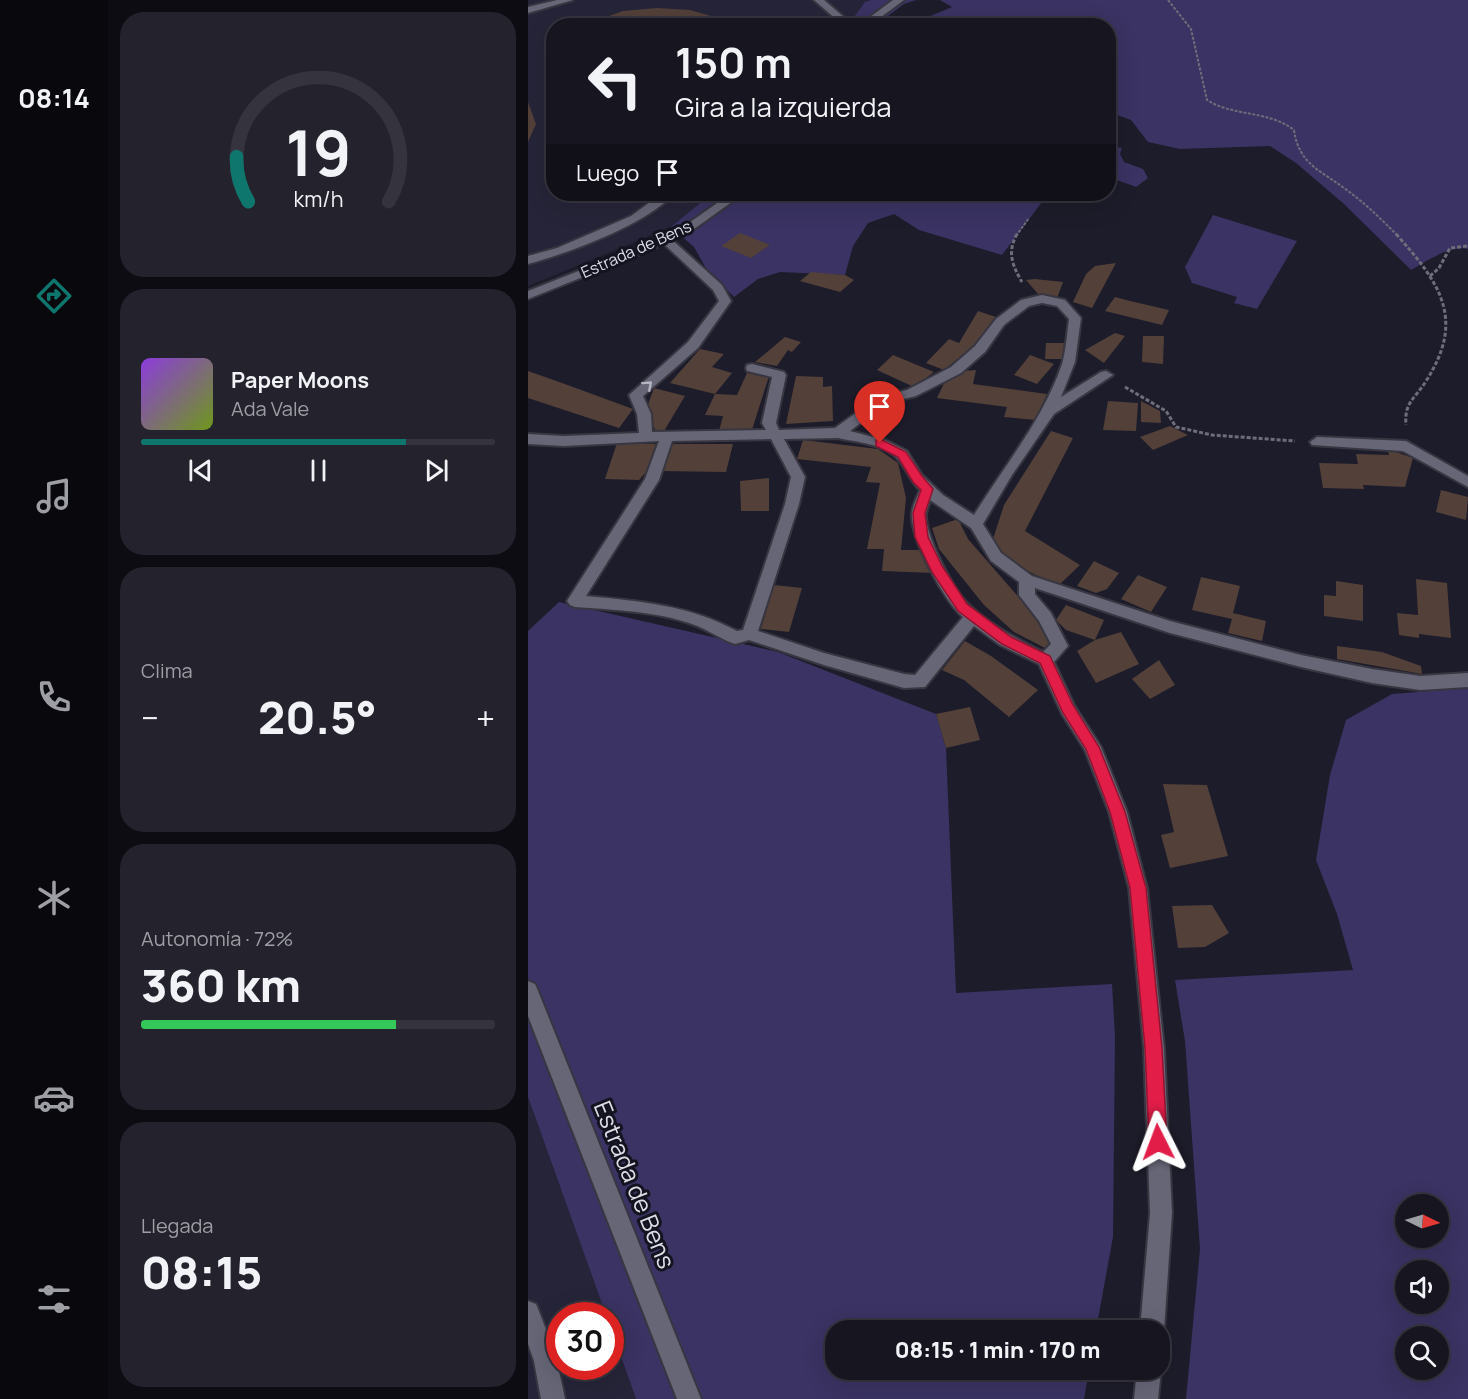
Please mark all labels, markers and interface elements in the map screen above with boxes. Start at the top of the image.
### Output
text: 150 m [675,33,792,91]
icon: left [576,42,654,120]
text: 08:14 [18,79,90,116]
text: Gira a la izquierda [675,88,891,125]
text: 19 [285,109,351,195]
icon: arrive [651,156,684,189]
text: Luego [576,158,639,188]
text: km/h [293,184,343,213]
street label: Estrada de Bens [577,215,695,283]
icon: directions [33,275,75,317]
text: Paper Moons [231,365,369,395]
one-way arrow [641,381,652,392]
pin [854,381,905,443]
icon: arrive [863,390,896,423]
text: Ada Vale [231,395,309,422]
icon: previous [184,454,217,487]
icon: pause [302,454,335,487]
icon: next [420,454,453,487]
icon: music [33,475,75,517]
text: Clima [141,657,193,684]
icon: phone [33,676,75,718]
text: 20.5° [258,686,377,748]
text: − [141,695,159,740]
text: + [476,695,495,740]
icon: climate [33,877,75,919]
text: Autonomía · 72% [141,925,293,952]
text: 360 km [141,954,301,1016]
icon: car [33,1077,75,1119]
street label: Estrada de Bens [587,1096,684,1273]
position arrow [1126,1110,1190,1174]
north arrow [1395,1194,1449,1248]
map controls [1395,1194,1449,1380]
text: Llegada [141,1212,213,1239]
text: 08:15 [141,1241,262,1303]
button: sound [1395,1260,1449,1314]
icon: filters [33,1278,75,1320]
speed limit sign: 30 [546,1302,624,1380]
button: search [1395,1326,1449,1380]
text: 08:15 · 1 min · 170 m [895,1335,1100,1365]

